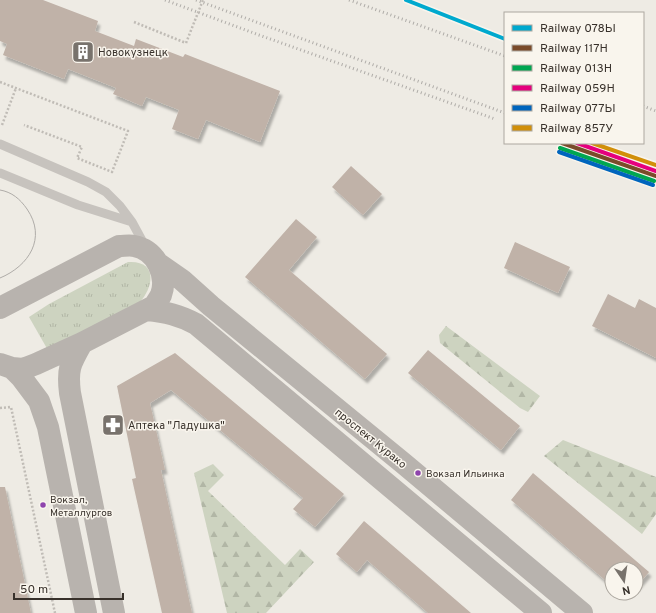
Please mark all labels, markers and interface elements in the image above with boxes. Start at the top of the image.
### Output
legend [504,12,644,144]
text: Railway 078Ы [540,21,616,37]
building icon: Новокузнецк [70,39,96,65]
text: Railway 117Н [540,41,608,57]
place label: Новокузнецк [98,46,168,60]
text: Railway 013Н [540,61,612,77]
text: Railway 059Н [540,81,615,97]
text: Railway 077Ы [540,101,616,117]
text: Railway 857У [540,121,613,137]
street label: проспект Курако [332,406,409,472]
pharmacy icon: Аптека "Ладушка" [100,412,126,438]
place label: Аптека "Ладушка" [128,419,225,433]
marker: Вокзал Ильинка [413,468,423,478]
place label: Вокзал Ильинка [426,468,505,481]
place label: Вокзал, Металлургов [50,494,112,520]
marker: Вокзал, Металлургов [38,500,48,510]
north arrow [604,561,644,601]
scale bar [14,575,123,601]
text: 50 m [20,582,48,598]
text: N [621,582,631,597]

